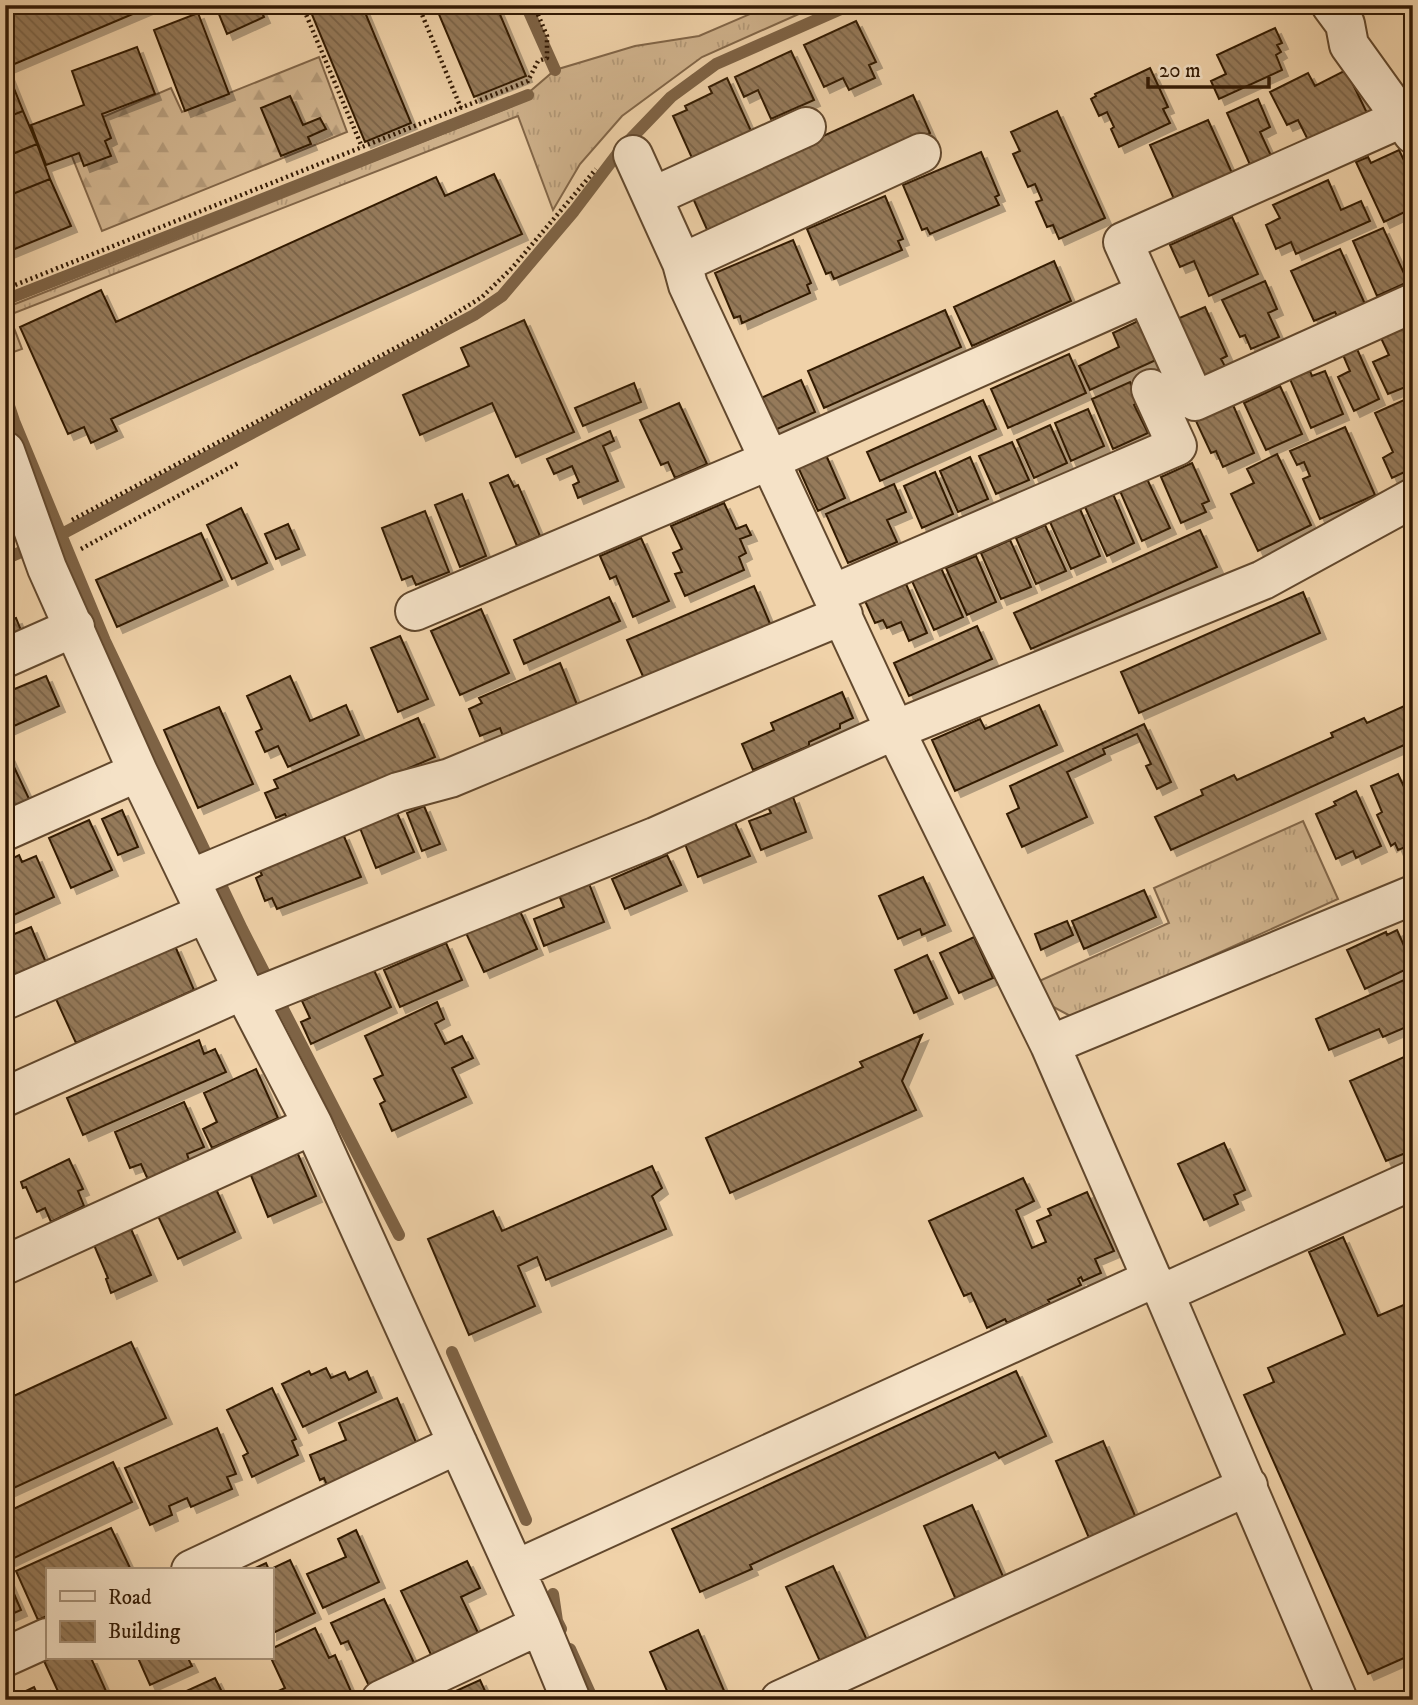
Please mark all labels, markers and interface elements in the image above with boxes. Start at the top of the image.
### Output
scale bar [1148,46,1269,90]
text: 20 m [1159,58,1201,84]
legend [46,1568,273,1660]
text: Road [108,1585,152,1611]
text: Building [108,1619,181,1645]

